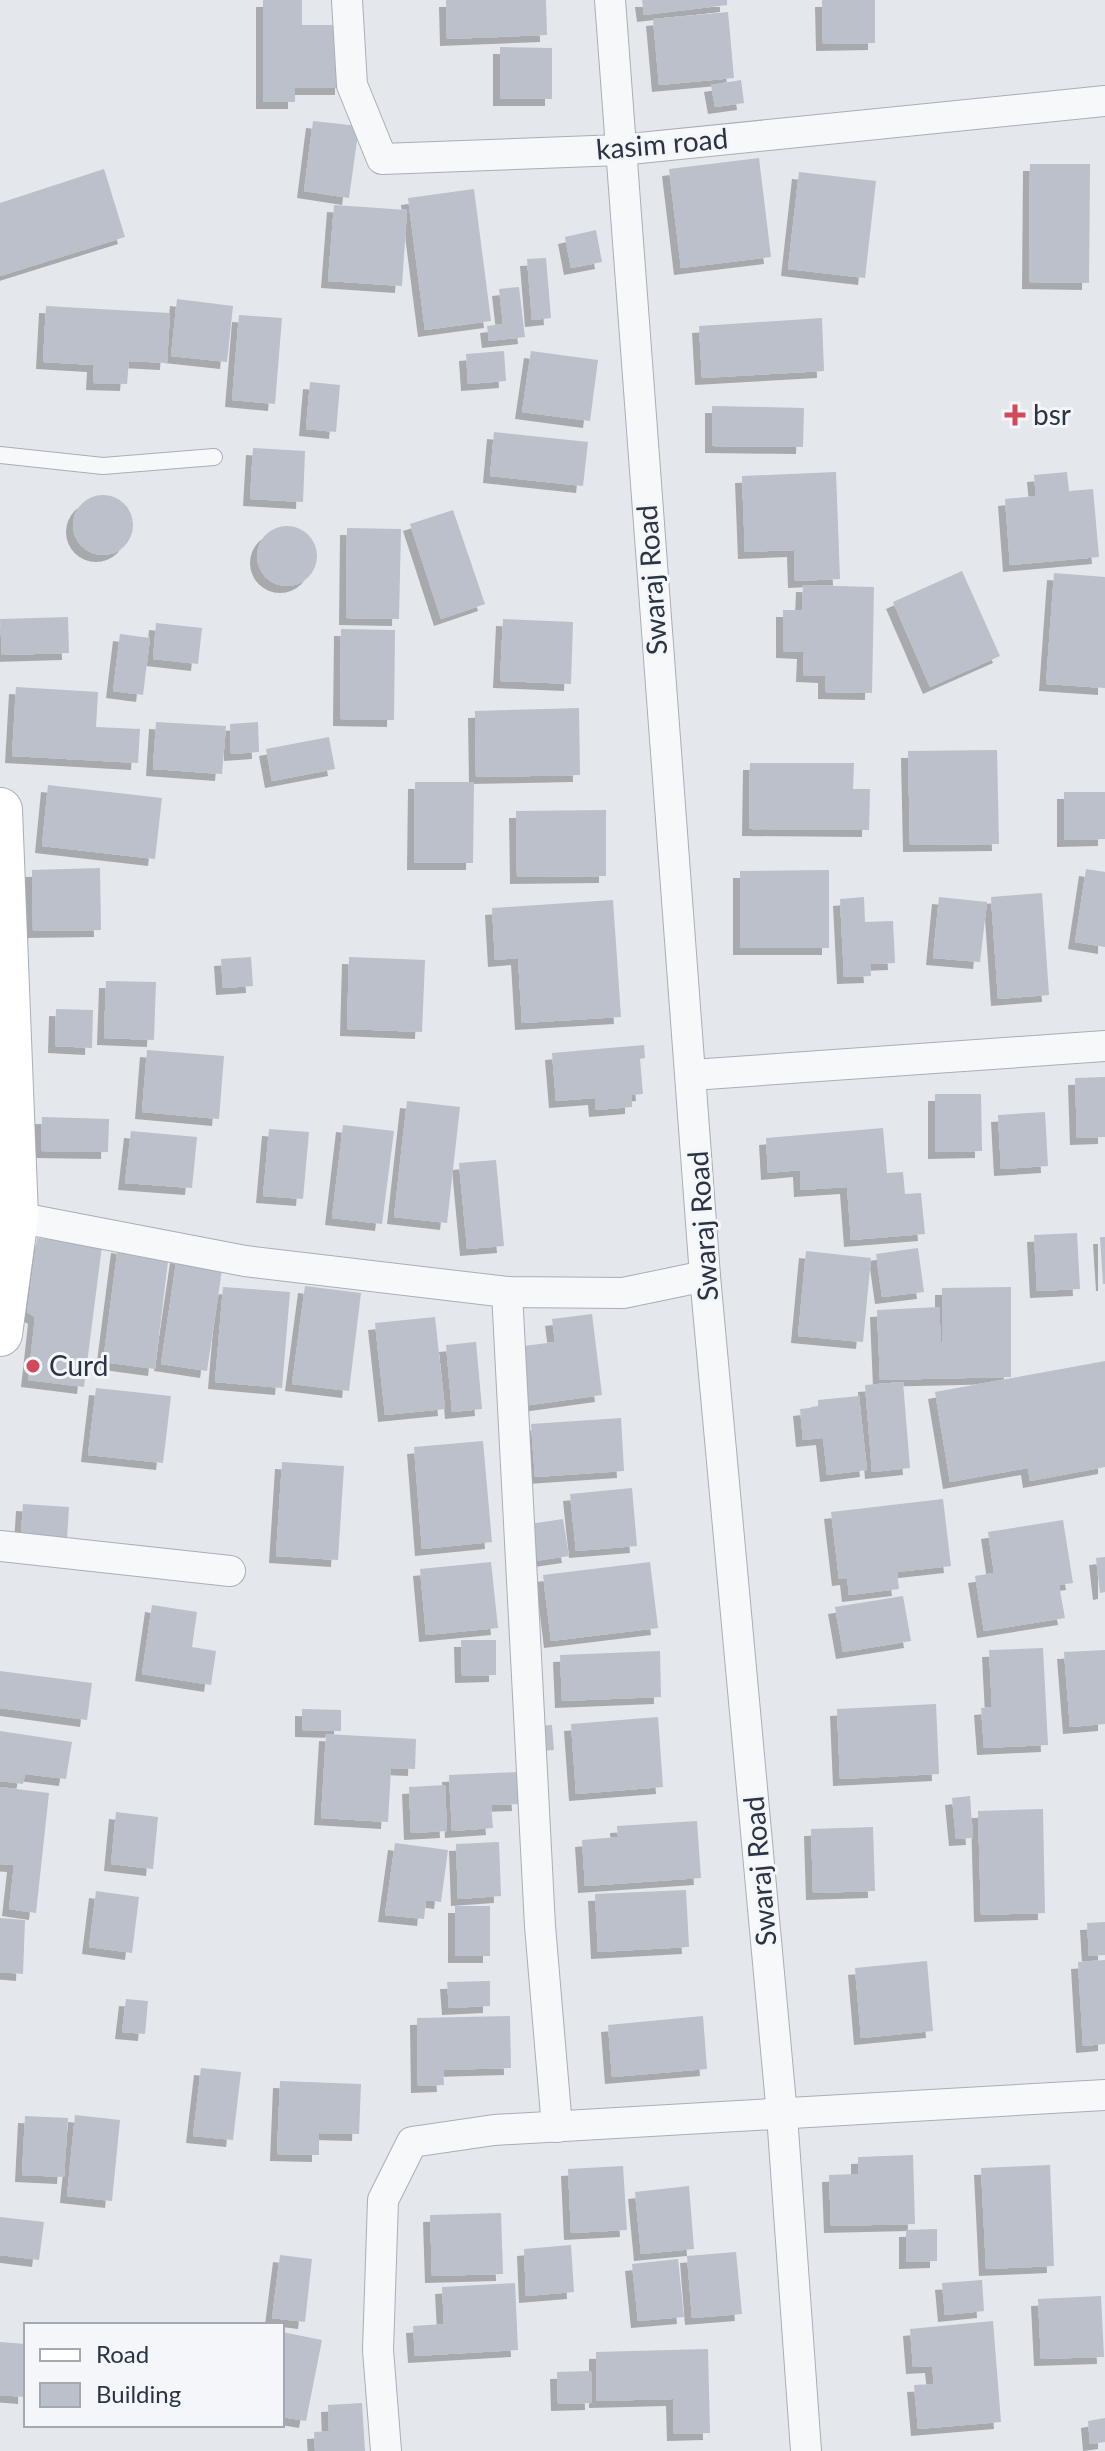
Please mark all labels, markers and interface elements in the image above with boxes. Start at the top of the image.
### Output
street label: kasim road [595,120,729,166]
place label: bsr [1033,397,1071,431]
marker: bsr [1004,404,1026,426]
street label: Swaraj Road [629,504,673,656]
street label: Swaraj Road [680,1150,724,1302]
place label: Curd [49,1348,108,1382]
marker: Curd [24,1357,42,1375]
street label: Swaraj Road [736,1795,782,1947]
legend [24,2323,284,2427]
text: Road [96,2339,149,2368]
text: Building [96,2379,181,2408]

